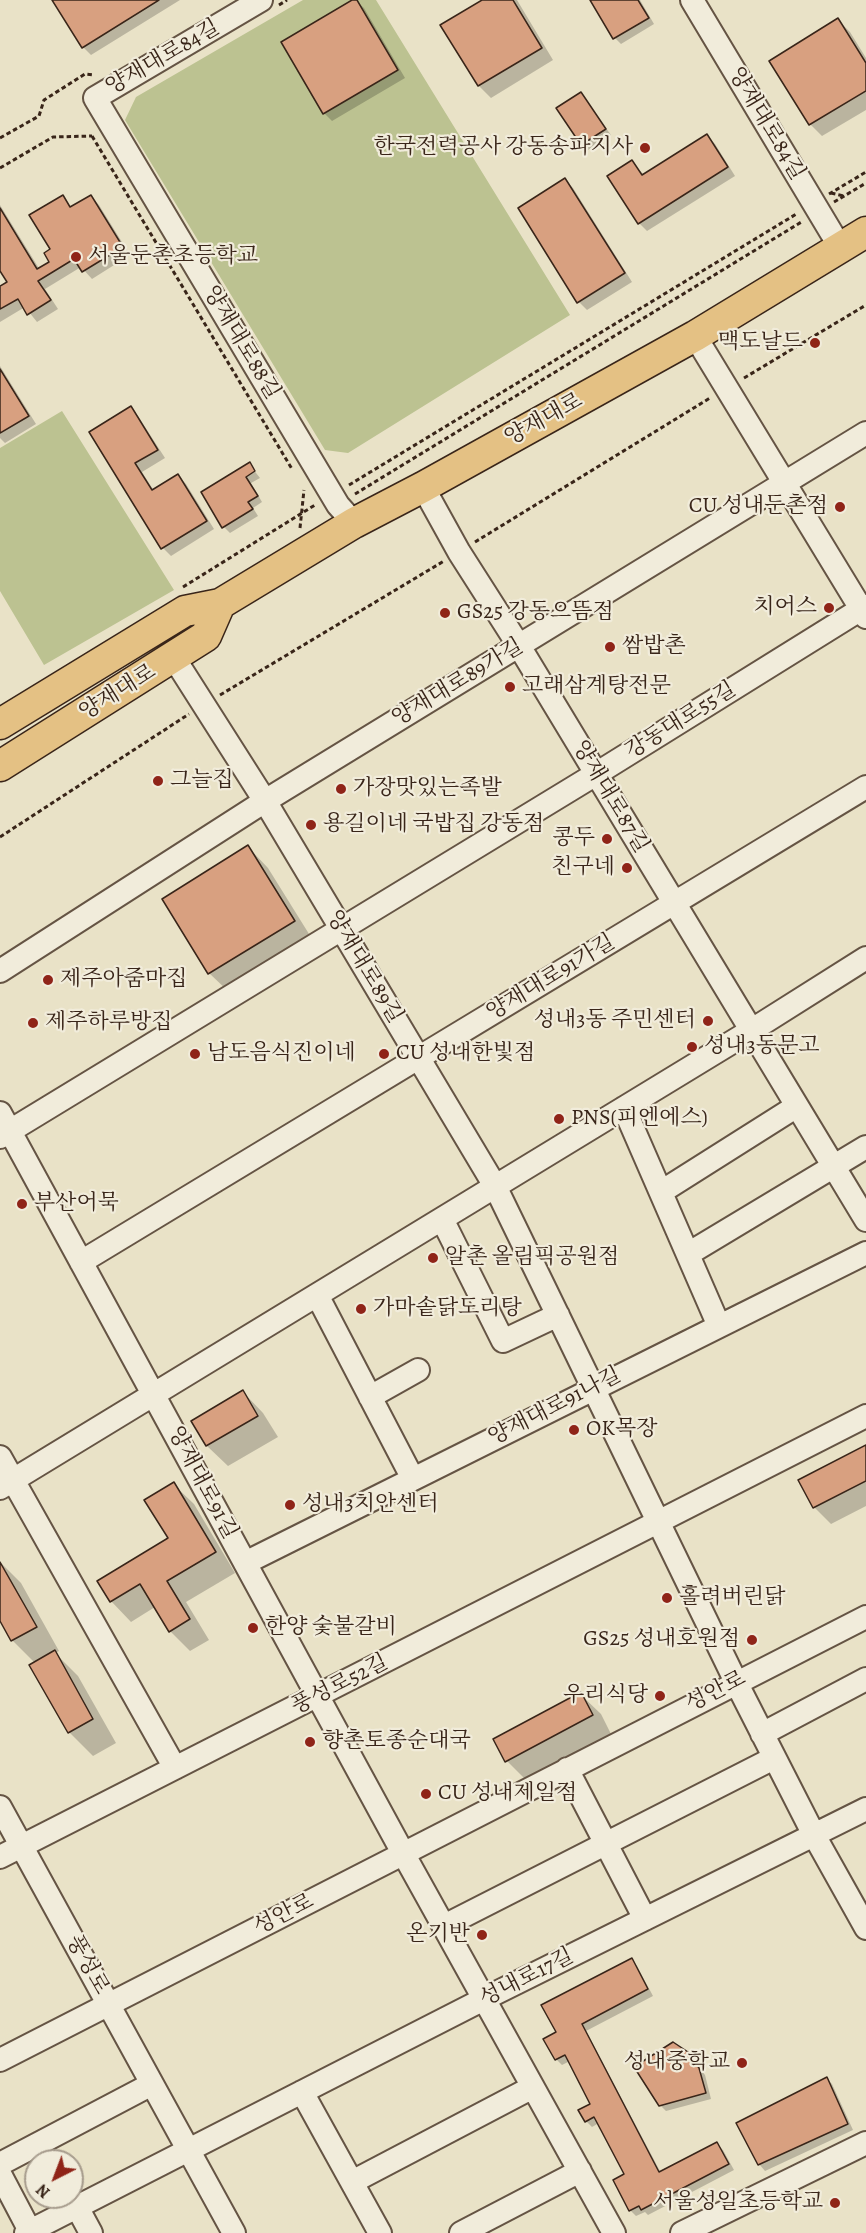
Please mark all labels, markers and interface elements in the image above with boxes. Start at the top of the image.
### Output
street label: 양재대로84길 [101,15,225,101]
street label: 양재대로84길 [722,63,810,185]
place label: 한국전력공사 강동송파지사 [374,135,633,161]
marker: 한국전력공사 강동송파지사 [638,141,652,155]
place label: 서울둔촌초등학교 [88,244,258,270]
marker: 서울둔촌초등학교 [69,250,83,264]
street label: 양재대로88길 [197,282,285,404]
place label: 맥도날드 [718,330,803,356]
marker: 맥도날드 [808,336,822,350]
street label: 양재대로 [500,388,588,452]
place label: CU 성내둔촌점 [689,494,828,520]
marker: CU 성내둔촌점 [833,500,847,514]
place label: 치어스 [753,595,817,621]
place label: GS25 강동으뜸점 [457,600,614,626]
marker: 치어스 [822,601,836,615]
marker: GS25 강동으뜸점 [438,606,452,620]
street label: 양재대로89가길 [388,634,528,732]
place label: 쌈밥촌 [622,634,686,660]
marker: 쌈밥촌 [603,640,617,654]
street label: 양재대로 [75,659,161,727]
place label: 고래삼계탕전문 [522,674,671,700]
street label: 강동대로55길 [621,677,741,765]
marker: 고래삼계탕전문 [503,680,517,694]
street label: 양재대로87길 [566,736,654,858]
place label: 그늘집 [170,768,234,794]
marker: 그늘집 [151,774,165,788]
place label: 가장맛있는족발 [353,776,502,802]
marker: 가장맛있는족발 [334,782,348,796]
place label: 용길이네 국밥집 강동점 [323,812,544,838]
marker: 용길이네 국밥집 강동점 [304,818,318,832]
place label: 콩두 [552,826,595,852]
marker: 콩두 [600,832,614,846]
place label: 친구네 [551,855,615,881]
marker: 친구네 [620,861,634,875]
street label: 양재대로89길 [320,906,408,1028]
street label: 양재대로91가길 [482,929,620,1027]
place label: 제주아줌마집 [60,967,188,993]
marker: 제주아줌마집 [41,973,55,987]
place label: 성내3동 주민센터 [534,1008,696,1034]
place label: 제주하루방집 [45,1010,173,1036]
marker: 성내3동 주민센터 [701,1014,715,1028]
marker: 제주하루방집 [26,1016,40,1030]
place label: 성내3동문고 [704,1034,819,1060]
marker: 성내3동문고 [685,1040,699,1054]
place label: 남도음식진이네 [207,1041,356,1067]
place label: CU 성내한빛점 [396,1041,535,1067]
marker: 남도음식진이네 [188,1047,202,1061]
marker: CU 성내한빛점 [377,1047,391,1061]
place label: PNS(피엔에스) [571,1106,708,1132]
marker: PNS(피엔에스) [552,1112,566,1126]
place label: 부산어묵 [34,1191,119,1217]
marker: 부산어묵 [15,1197,29,1211]
place label: 알촌 올림픽공원점 [445,1245,619,1271]
marker: 알촌 올림픽공원점 [426,1251,440,1265]
place label: 가마솥닭도리탕 [373,1296,522,1322]
marker: 가마솥닭도리탕 [354,1302,368,1316]
street label: 양재대로91나길 [484,1362,626,1452]
place label: OK목장 [586,1417,658,1443]
street label: 양재대로91길 [161,1422,243,1544]
marker: OK목장 [567,1423,581,1437]
place label: 성내3치안센터 [302,1492,439,1518]
marker: 성내3치안센터 [283,1498,297,1512]
place label: 홀려버린닭 [679,1585,785,1611]
marker: 홀려버린닭 [660,1591,674,1605]
place label: 한양 숯불갈비 [265,1615,397,1641]
marker: 한양 숯불갈비 [246,1621,260,1635]
place label: GS25 성내호원점 [583,1627,740,1653]
marker: GS25 성내호원점 [745,1633,759,1647]
street label: 풍성로52길 [287,1649,393,1721]
street label: 성안로 [682,1666,750,1718]
place label: 우리식당 [563,1683,648,1709]
marker: 우리식당 [653,1689,667,1703]
place label: 향촌토종순대국 [322,1729,471,1755]
marker: 향촌토종순대국 [303,1735,317,1749]
place label: CU 성내제일점 [438,1781,577,1807]
marker: CU 성내제일점 [419,1787,433,1801]
street label: 성안로 [250,1889,318,1941]
place label: 온기반 [406,1922,470,1948]
marker: 온기반 [475,1928,489,1942]
street label: 풍성로 [60,1931,114,1999]
street label: 성내로17길 [476,1943,578,2013]
place label: 성내중학교 [624,2050,730,2076]
marker: 성내중학교 [735,2056,749,2070]
north arrow [24,2149,84,2209]
text: N [32,2179,55,2203]
place label: 서울성일초등학교 [653,2190,823,2216]
marker: 서울성일초등학교 [828,2196,842,2210]

